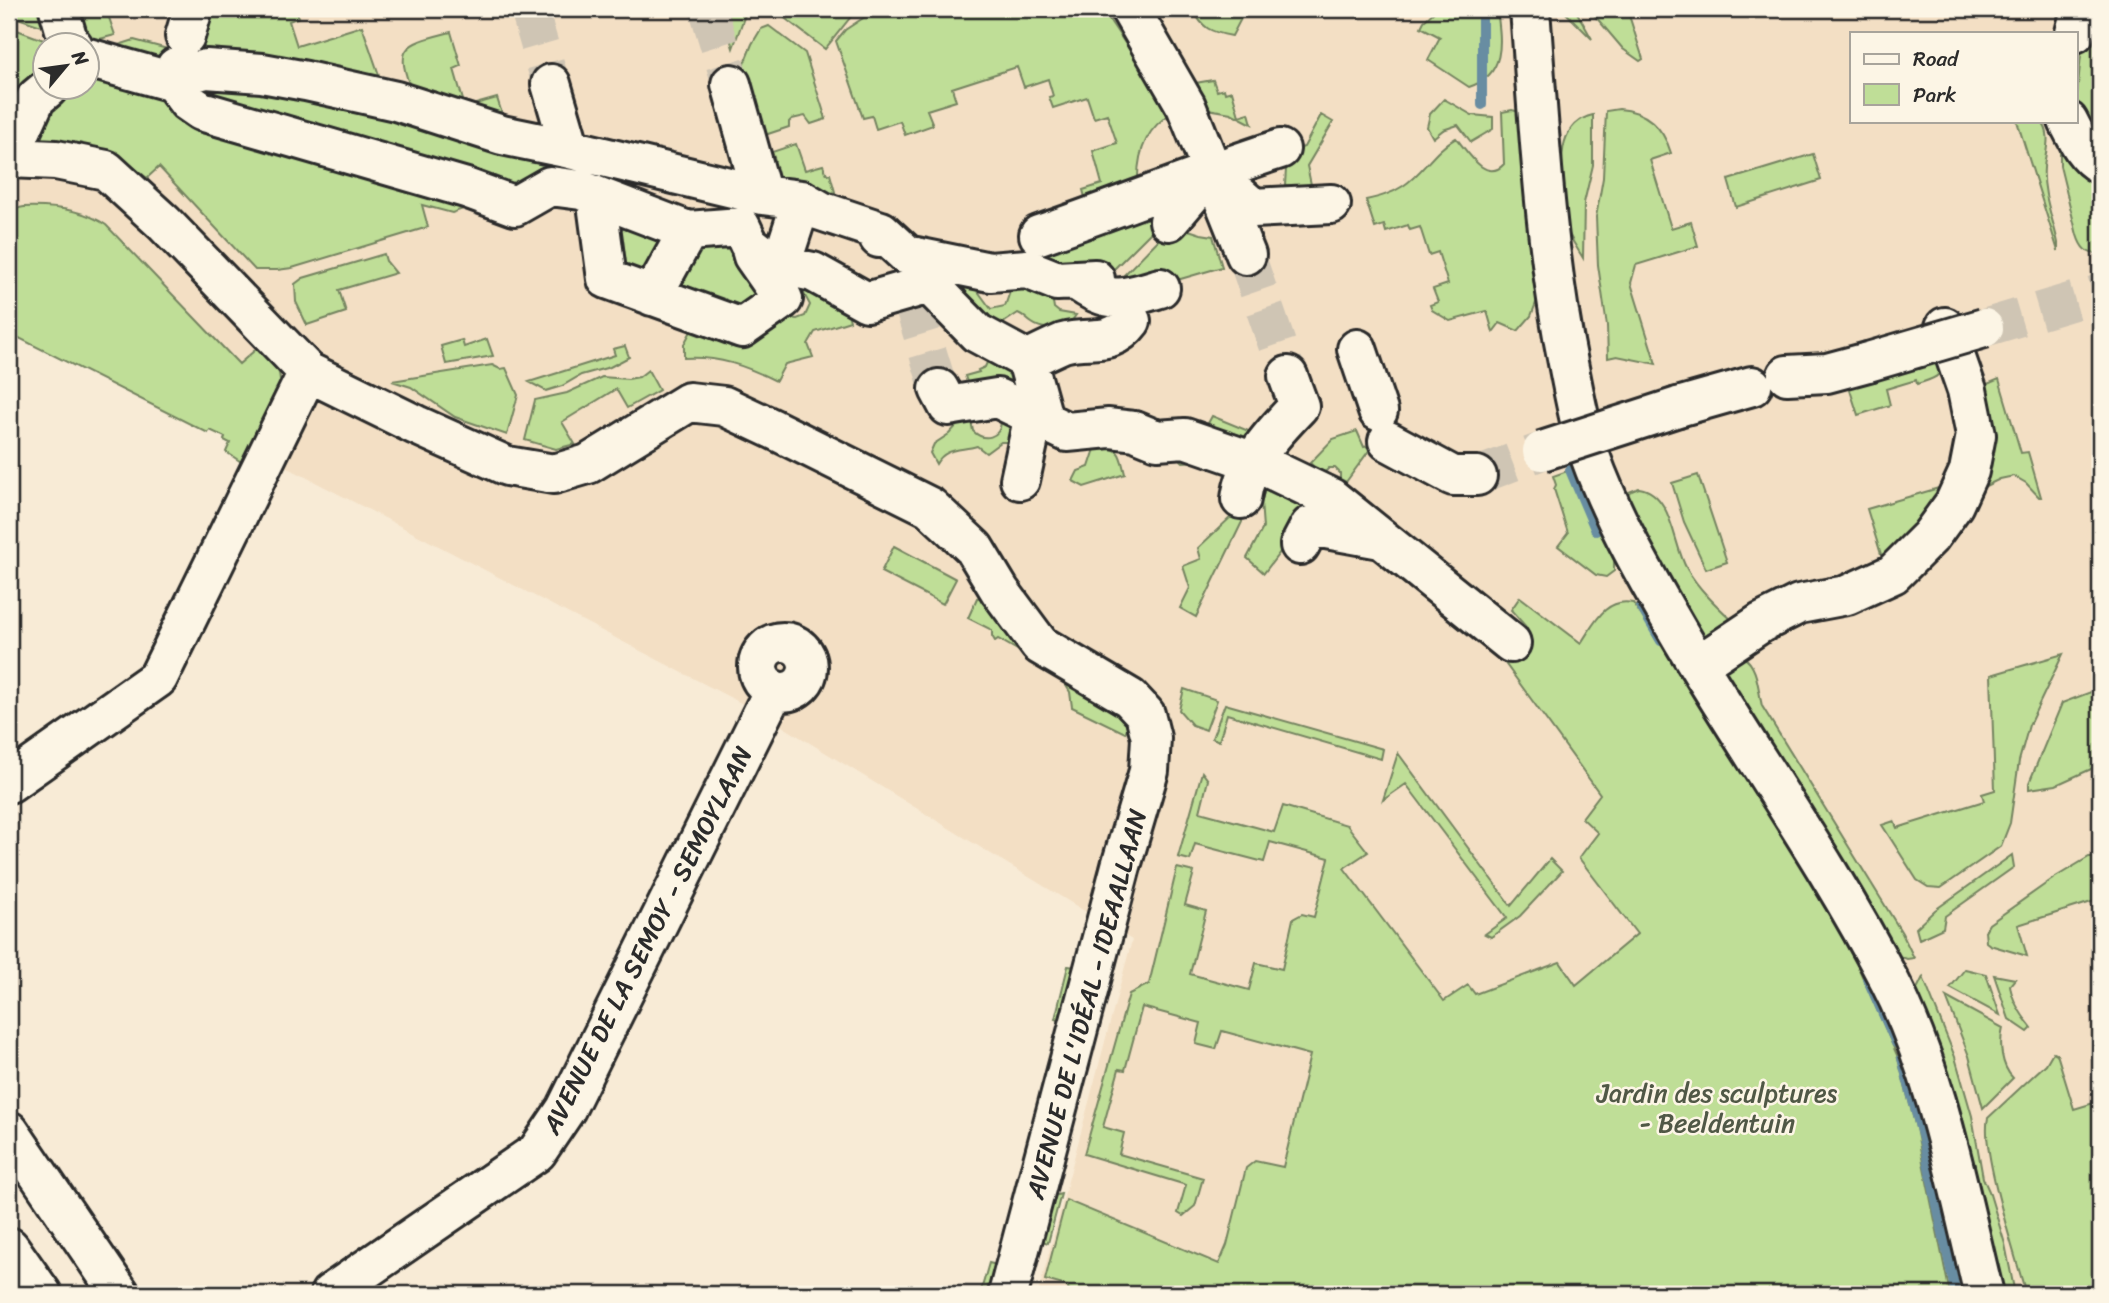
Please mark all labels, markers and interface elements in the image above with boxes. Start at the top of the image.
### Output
north arrow [32,32,102,102]
legend [1850,32,2078,122]
text: Road [1913,40,1960,78]
text: N [62,43,98,72]
text: Park [1913,76,1956,114]
street label: AVENUE DE LA SEMOY - SEMOYLAAN [528,738,765,1143]
street label: AVENUE DE L'IDÉAL - IDEAALLAAN [1012,804,1160,1205]
park label: Jardin des sculptures - Beeldentuin [1596,1070,1838,1146]

